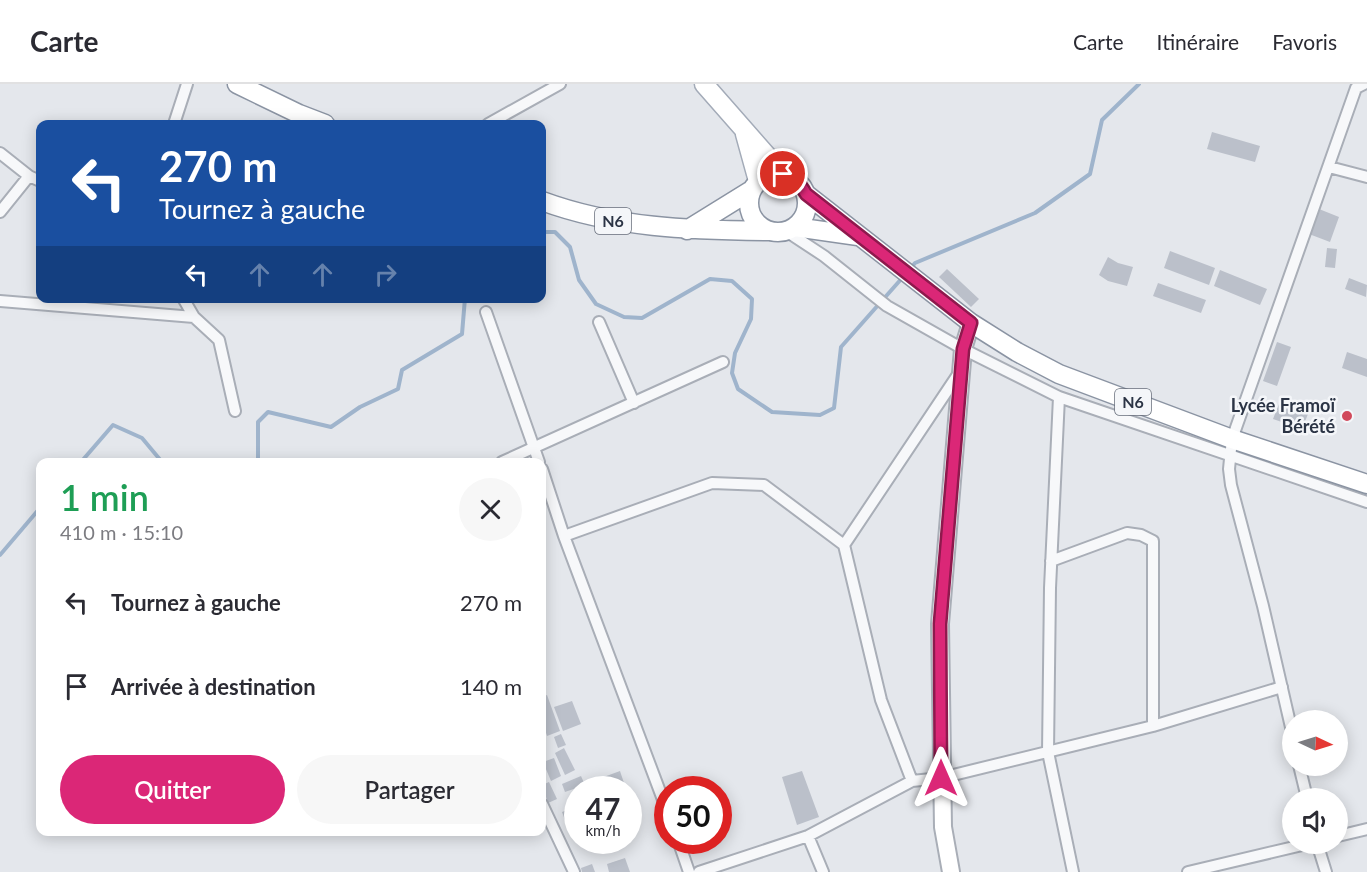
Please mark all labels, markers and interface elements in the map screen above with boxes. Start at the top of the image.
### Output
text: Carte [30,24,98,58]
text: Carte [1073,29,1124,54]
text: Itinéraire [1157,29,1239,54]
text: Favoris [1272,29,1337,54]
text: 270 m [159,141,277,191]
icon: left [60,144,138,222]
pin [757,148,808,199]
icon: arrive [766,157,799,190]
text: Tournez à gauche [159,192,365,225]
road number: N6 [595,208,631,234]
icon: left [180,258,213,291]
icon: ahead [243,258,276,291]
icon: ahead [306,258,339,291]
icon: right [369,258,402,291]
road number: N6 [1115,389,1151,415]
place label: Lycée Framoï Bérété [1231,394,1336,437]
marker: Lycée Framoï Bérété [1340,409,1354,423]
text: 1 min [60,475,149,519]
button: close [459,478,522,541]
text: 410 m · 15:10 [60,520,183,544]
icon: left [60,586,93,619]
text: Tournez à gauche [111,589,281,616]
text: 270 m [460,589,522,616]
icon: arrive [60,670,93,703]
text: Arrivée à destination [111,673,316,700]
text: 140 m [460,673,522,700]
north arrow [1282,710,1348,776]
map controls [1282,710,1348,854]
position arrow [909,746,973,810]
button: Quitter [60,755,285,824]
button: Partager [297,755,522,824]
speed limit sign: 50 [654,776,732,854]
button: sound [1282,788,1348,854]
text: 47 [586,790,620,826]
text: km/h [585,821,621,839]

